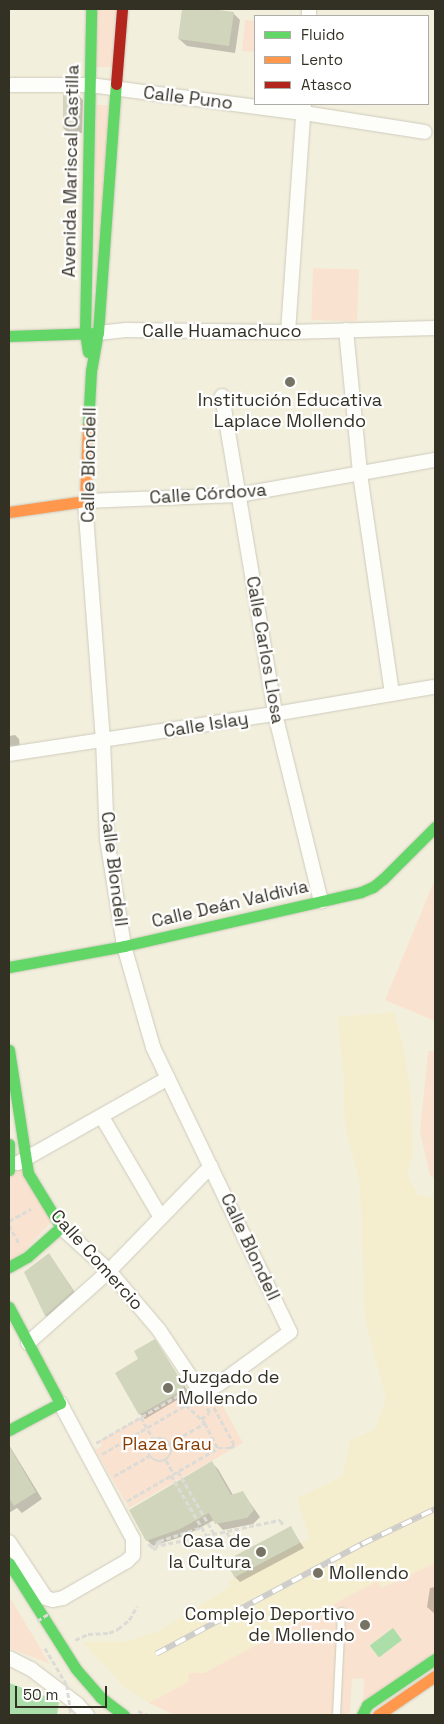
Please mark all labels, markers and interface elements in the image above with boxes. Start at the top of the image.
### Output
legend [254,15,429,105]
text: Fluido [301,25,345,44]
text: Lento [301,50,343,69]
street label: Avenida Mariscal Castilla [58,64,84,278]
text: Atasco [301,75,352,94]
street label: Calle Puno [142,82,234,114]
street label: Calle Huamachuco [142,320,302,342]
marker: Institución Educativa Laplace Mollendo [284,376,296,388]
place label: Institución Educativa Laplace Mollendo [198,390,382,432]
street label: Calle Blondell [77,407,101,523]
street label: Calle Córdova [149,479,267,509]
street label: Calle Carlos Llosa [241,575,289,725]
street label: Calle Islay [162,708,250,742]
street label: Calle Blondell [96,810,132,928]
street label: Calle Deán Valdivia [149,875,311,933]
street label: Calle Blondell [216,1190,284,1304]
street label: Calle Comercio [46,1205,148,1315]
place label: Juzgado de Mollendo [178,1367,280,1410]
marker: Juzgado de Mollendo [162,1382,174,1394]
park label: Plaza Grau [122,1433,212,1455]
place label: Casa de la Cultura [169,1531,251,1574]
marker: Casa de la Cultura [255,1546,267,1558]
place label: Mollendo [329,1562,409,1584]
marker: Mollendo [311,1566,325,1580]
place label: Complejo Deportivo de Mollendo [185,1604,355,1646]
marker: Complejo Deportivo de Mollendo [359,1619,371,1631]
scale bar [18,1676,110,1708]
text: 50 m [23,1685,58,1704]

